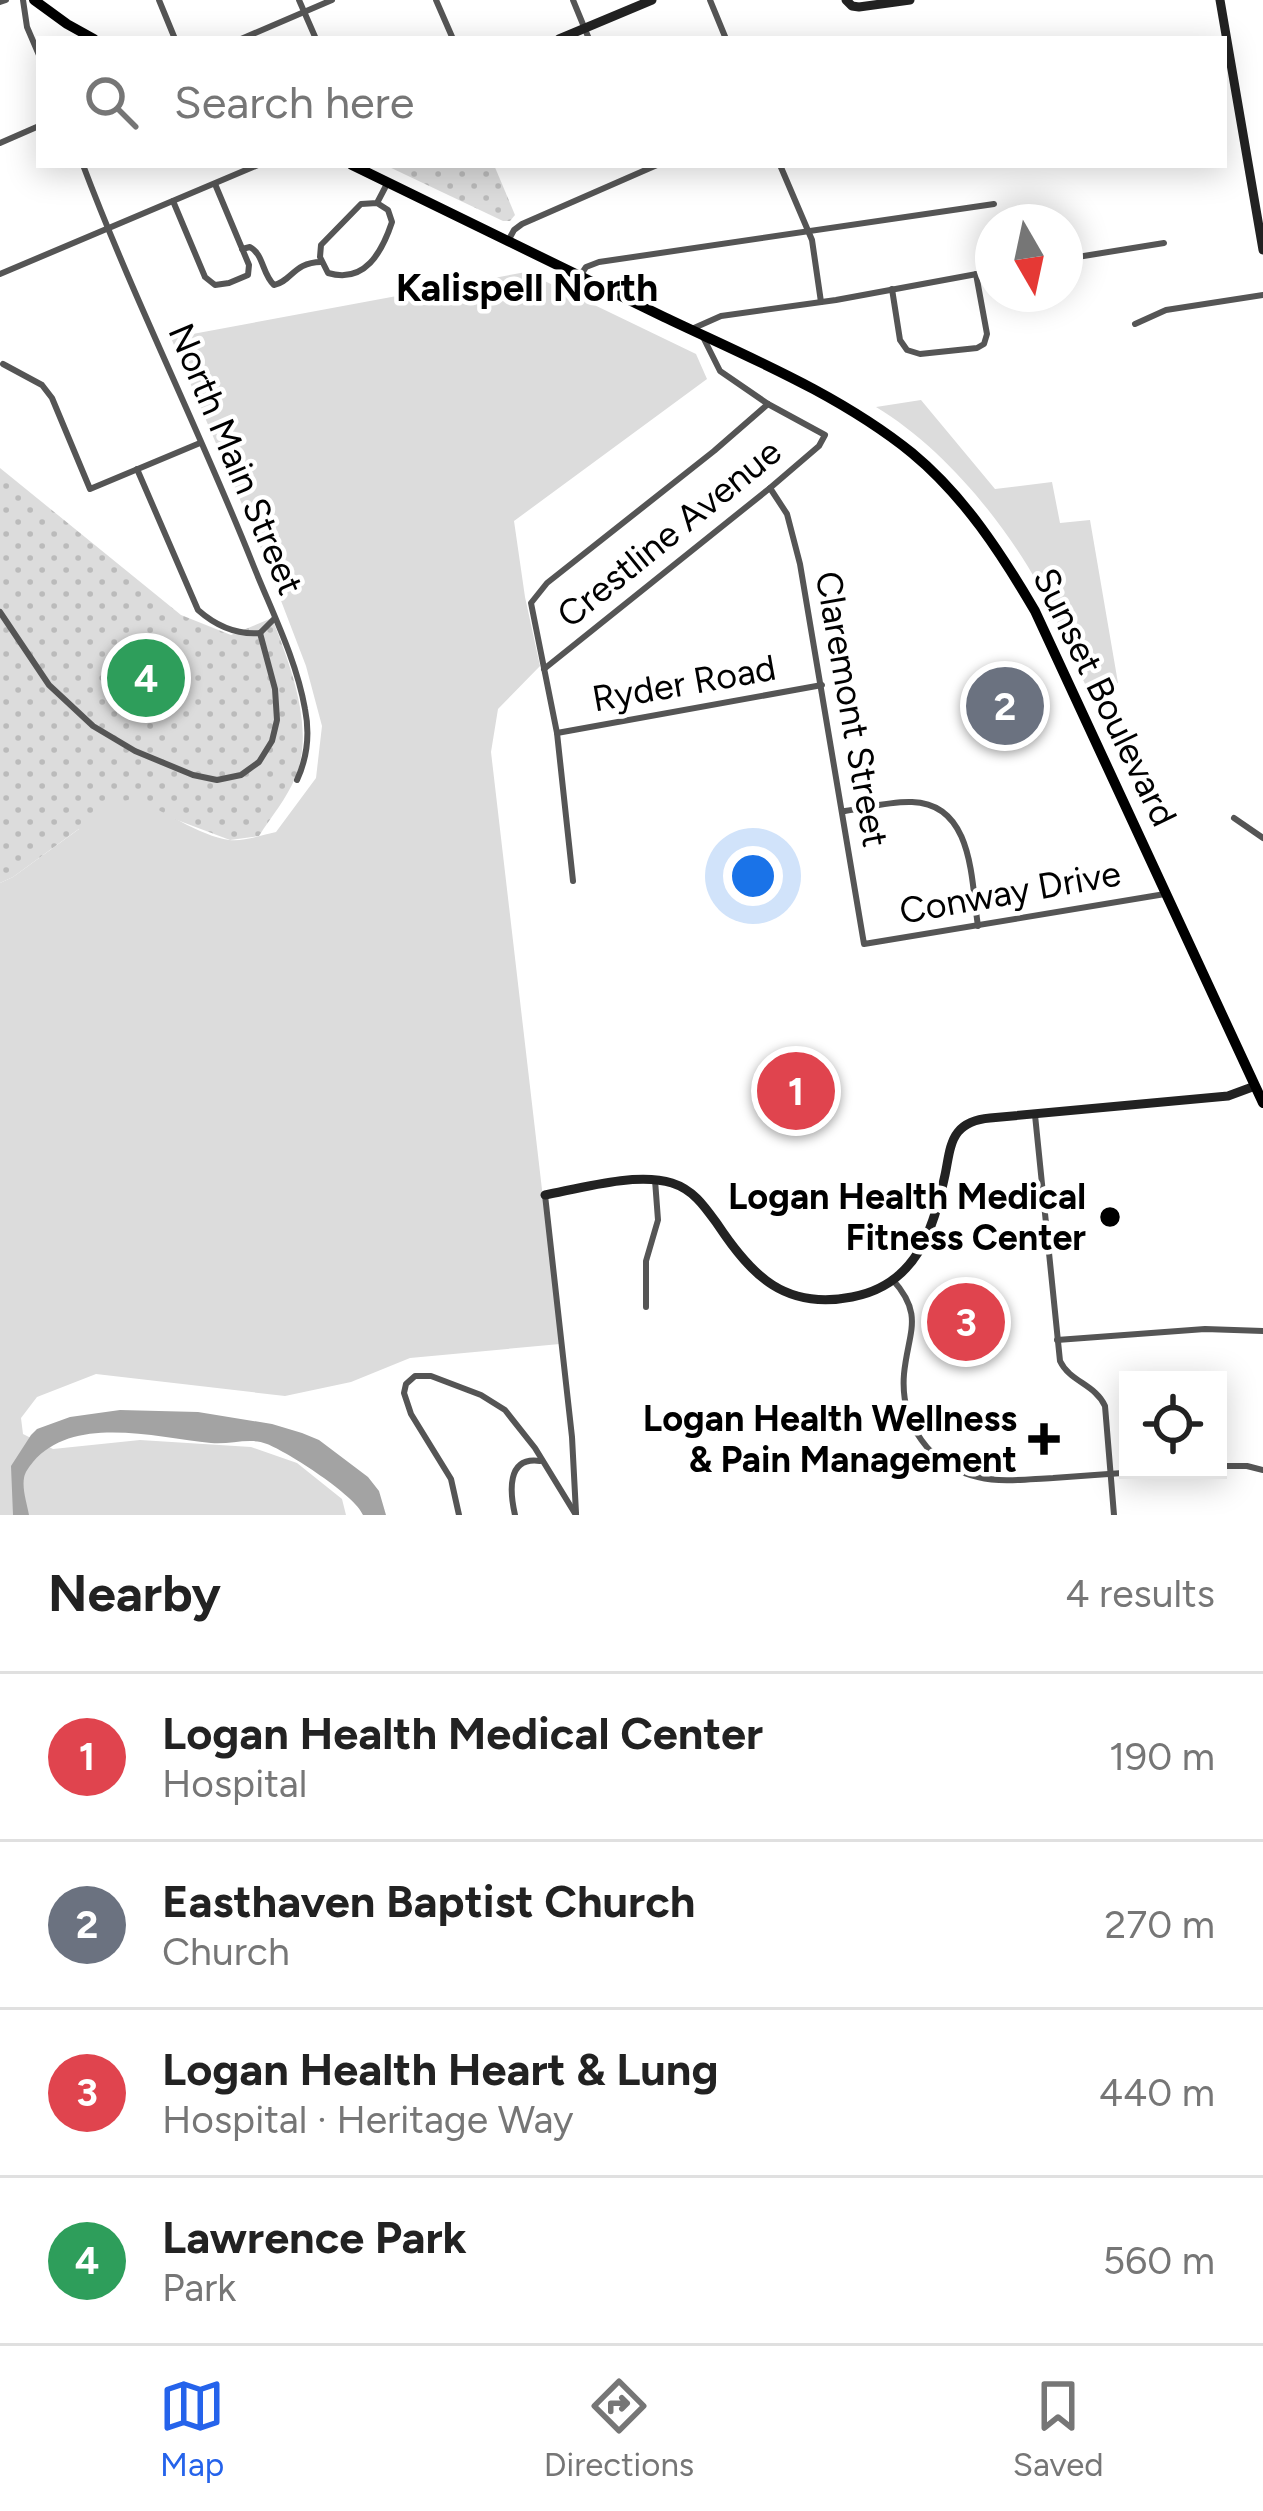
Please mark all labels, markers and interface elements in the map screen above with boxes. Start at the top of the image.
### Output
search box [36,36,1227,168]
icon: search [78,69,144,135]
text: Search here [174,75,414,129]
north arrow [975,204,1083,312]
district label: Kalispell North [396,264,658,311]
street label: North Main Street [159,317,313,601]
street label: Crestline Avenue [549,430,789,636]
street label: Sunset Boulevard [1024,561,1186,833]
street label: Claremont Street [807,568,897,850]
pin: 4 [107,633,185,723]
street label: Ryder Road [589,646,779,720]
pin: 2 [966,661,1044,751]
your location [723,846,783,906]
street label: Conway Drive [896,851,1124,933]
pin: 1 [757,1046,835,1136]
place label: Logan Health Medical Fitness Center [728,1175,1086,1259]
marker: Logan Health Medical Fitness Center [1097,1204,1123,1230]
pin: 3 [927,1277,1005,1367]
map controls [1119,1371,1227,1479]
button: locate [1119,1371,1227,1479]
place label: Logan Health Wellness & Pain Management [643,1397,1017,1481]
marker: Logan Health Wellness & Pain Management [1028,1423,1060,1455]
text: Nearby [48,1563,221,1624]
text: 4 results [1065,1570,1215,1617]
text: Logan Health Medical Center [162,1706,763,1760]
text: 1 [79,1733,95,1780]
text: 190 m [1109,1733,1215,1780]
text: Hospital [162,1760,307,1807]
text: Easthaven Baptist Church [162,1874,695,1928]
text: 2 [76,1901,98,1948]
text: 270 m [1104,1901,1215,1948]
text: Church [162,1928,290,1975]
text: Logan Health Heart & Lung [162,2042,718,2096]
text: 3 [76,2069,98,2116]
text: 440 m [1099,2069,1215,2116]
text: Hospital · Heritage Way [162,2096,574,2143]
text: Lawrence Park [162,2210,467,2264]
text: 4 [75,2237,99,2284]
text: 560 m [1103,2237,1215,2284]
text: Park [162,2264,236,2311]
tab: Map [159,2373,225,2484]
tab: Directions [544,2373,694,2484]
tab: Saved [1013,2373,1104,2484]

